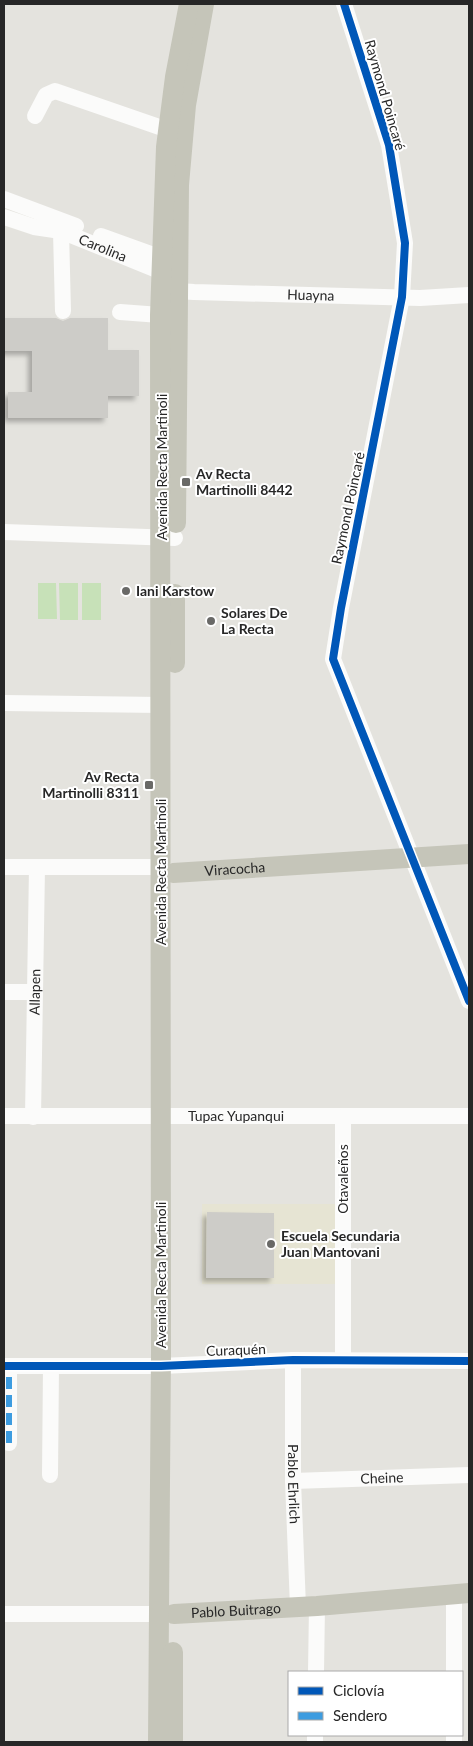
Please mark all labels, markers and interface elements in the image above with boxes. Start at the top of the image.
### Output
street label: Raymond Poincaré [362,38,409,152]
street label: Carolina [76,230,130,265]
street label: Huayna [287,285,335,304]
street label: Avenida Recta Martinoli [153,394,170,540]
street label: Raymond Poincaré [327,450,368,566]
place label: Av Recta Martinolli 8442 [195,465,293,498]
marker: Av Recta Martinolli 8442 [180,476,192,488]
place label: Iani Karstow [136,582,215,599]
marker: Iani Karstow [120,585,132,597]
place label: Solares De La Recta [221,604,288,637]
marker: Solares De La Recta [205,615,217,627]
place label: Av Recta Martinolli 8311 [42,768,139,801]
marker: Av Recta Martinolli 8311 [143,779,155,791]
street label: Avenida Recta Martinoli [152,799,169,945]
street label: Viracocha [204,858,266,879]
street label: Allapen [26,969,43,1015]
street label: Tupac Yupanqui [188,1107,284,1124]
street label: Otavaleños [334,1144,351,1214]
street label: Avenida Recta Martinoli [152,1202,169,1348]
place label: Escuela Secundaria Juan Mantovani [281,1227,400,1260]
marker: Escuela Secundaria Juan Mantovani [265,1238,277,1250]
street label: Curaquén [206,1340,266,1359]
street label: Pablo Ehrlich [285,1444,304,1524]
street label: Cheine [360,1468,404,1487]
street label: Pablo Buitrago [190,1599,281,1621]
legend [288,1671,463,1736]
text: Ciclovía [333,1681,384,1699]
text: Sendero [333,1706,387,1724]

